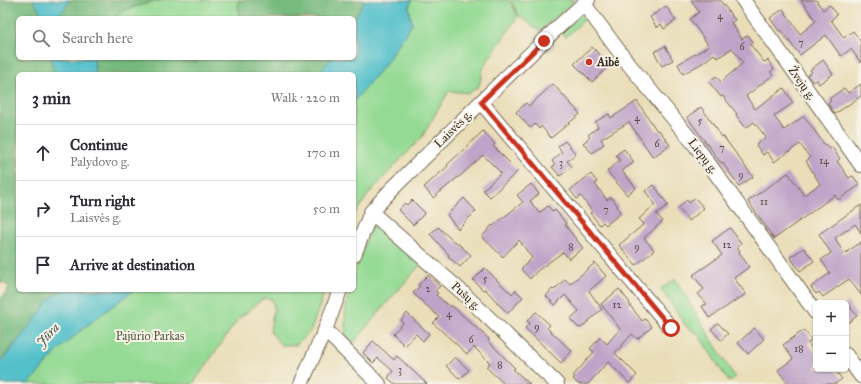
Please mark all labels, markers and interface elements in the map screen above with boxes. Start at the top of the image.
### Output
house number: 4 [717,10,723,22]
search box [16,16,356,60]
icon: search [30,27,52,49]
text: Search here [62,29,133,47]
route end [535,32,553,50]
house number: 7 [798,37,804,49]
house number: 6 [739,41,745,53]
place label: Aibė [596,55,619,69]
marker: Aibė [584,57,594,67]
street label: Žvejų g. [785,62,820,103]
text: 3 min [32,88,71,109]
text: Walk · 220 m [271,90,340,106]
street label: Laisvės g. [431,107,475,151]
house number: 4 [634,112,640,124]
house number: 5 [698,115,703,127]
text: Continue [70,136,128,154]
street label: Liepų g. [685,136,721,177]
house number: 6 [654,138,660,150]
icon: ahead [32,142,54,164]
house number: 7 [719,142,725,154]
text: 170 m [307,145,340,161]
text: Palydovo g. [70,154,129,170]
house number: 14 [819,155,829,167]
house number: 3 [559,157,563,169]
house number: 9 [738,169,744,181]
text: Turn right [70,192,135,210]
house number: 11 [760,196,768,208]
icon: right [32,198,54,220]
text: 50 m [313,201,340,217]
house number: 7 [603,204,609,216]
text: Laisvės g. [70,210,121,226]
house number: 12 [723,239,732,251]
house number: 8 [568,241,574,253]
house number: 9 [634,241,640,253]
icon: arrive [32,254,54,276]
text: Arrive at destination [70,256,195,274]
house number: 5 [483,273,488,285]
street label: Pušų g. [448,279,483,314]
house number: 2 [426,283,431,295]
house number: 12 [613,299,622,311]
map controls [813,300,849,372]
button: + [813,300,849,336]
house number: 4 [446,308,452,320]
route start [662,319,680,337]
water label: Jūra [32,320,63,351]
house number: 9 [534,321,540,333]
park label: Pajūrio Parkas [116,329,184,343]
house number: 6 [468,334,474,346]
button: − [813,336,849,372]
house number: 18 [794,343,804,355]
house number: 8 [497,359,503,371]
house number: 3 [398,364,402,376]

